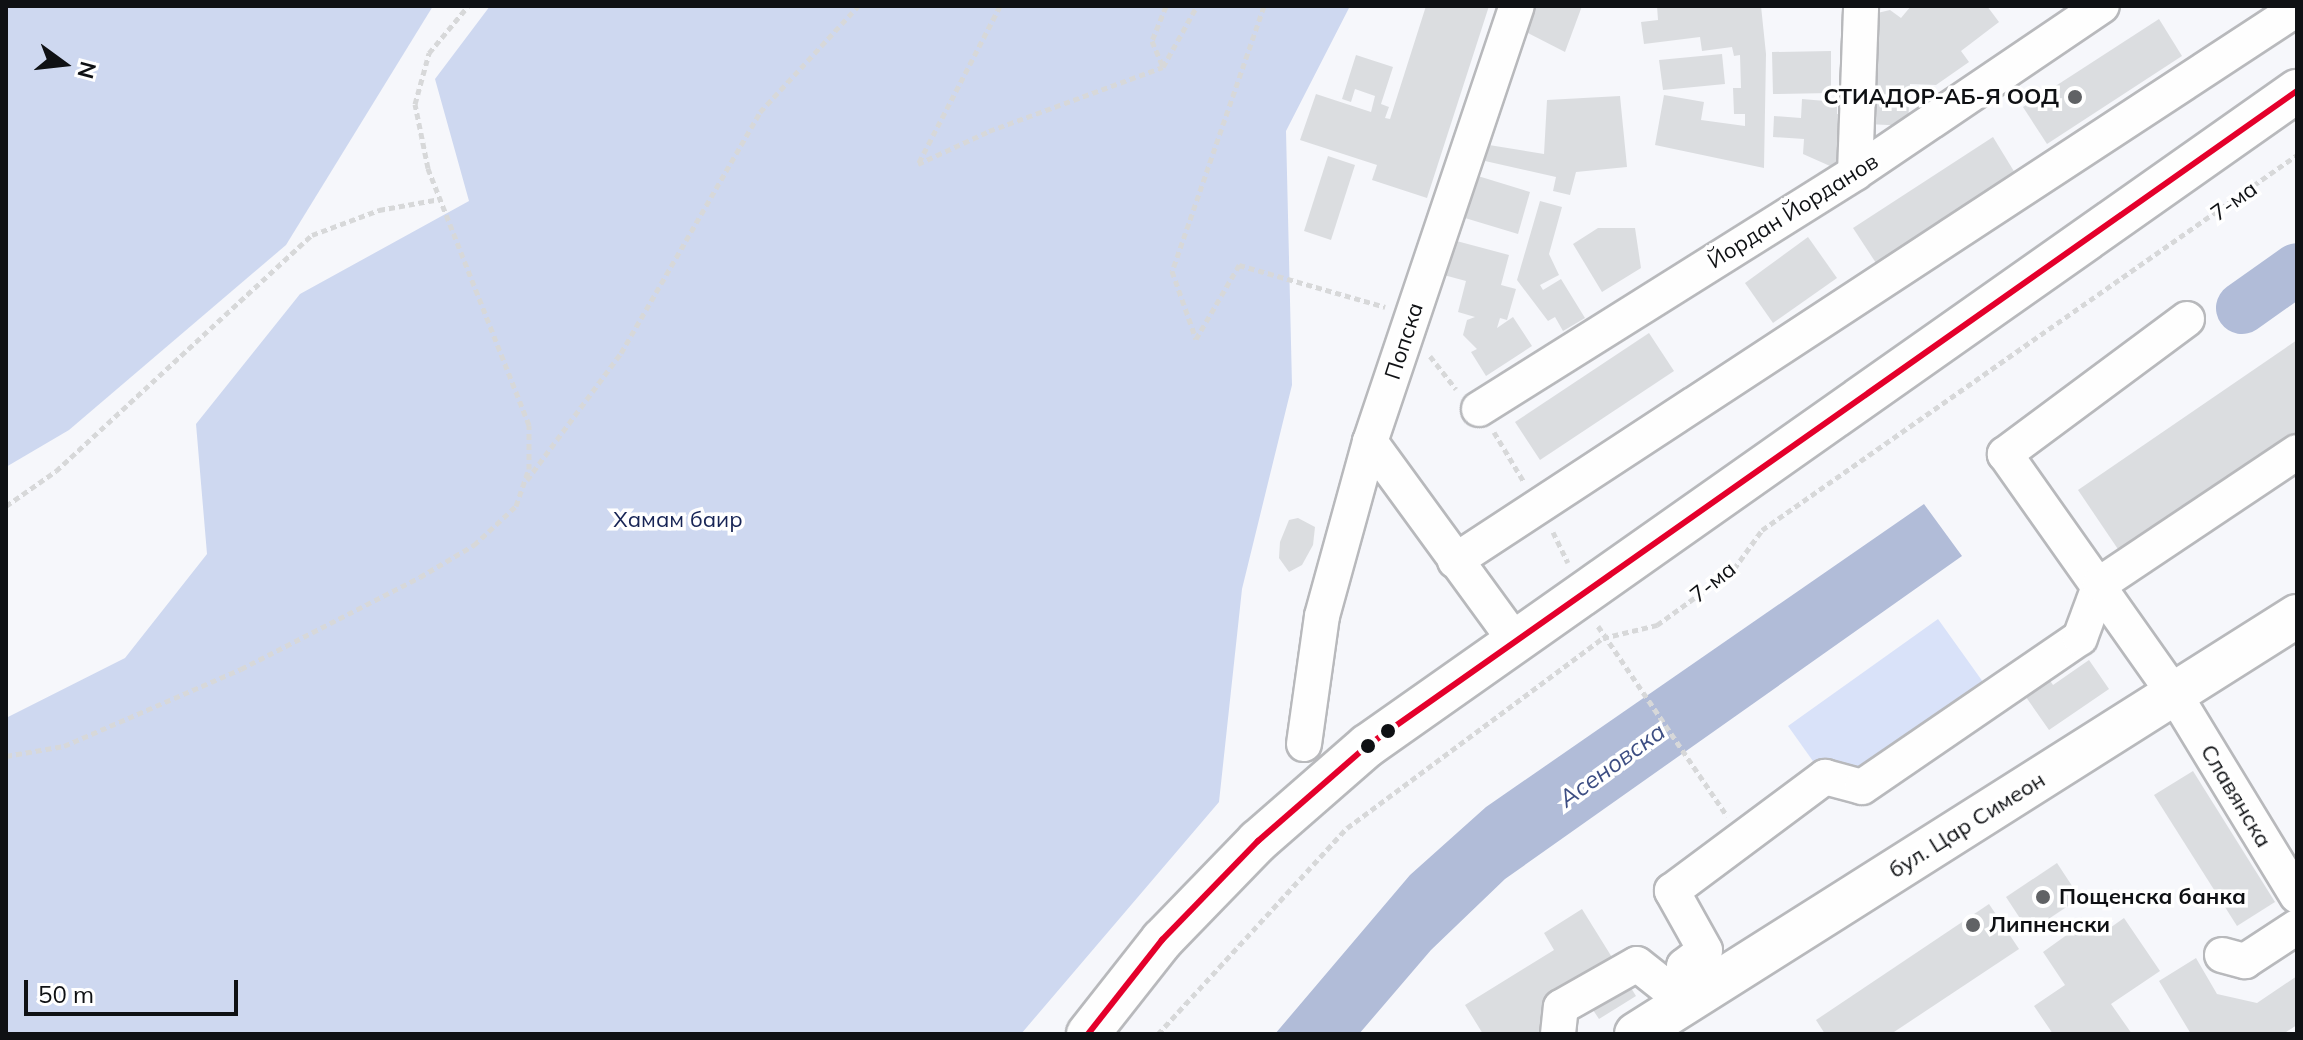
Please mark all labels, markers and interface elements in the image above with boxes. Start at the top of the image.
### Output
north arrow [24,24,104,104]
text: N [72,59,103,82]
place label: СТИАДОР-АБ-Я ООД [1824,84,2059,110]
marker: СТИАДОР-АБ-Я ООД [2066,88,2084,106]
street label: Йордан Йорданов [1703,148,1883,274]
street label: 7-ма [2206,175,2262,227]
street label: Попска [1379,299,1429,383]
park label: Хамам баир [613,507,743,533]
street label: 7-ма [1685,556,1741,608]
water label: Асеновска [1553,717,1671,813]
unlabelled marker [1380,723,1396,739]
unlabelled marker [1360,738,1376,754]
street label: Славянска [2195,740,2277,852]
street label: бул. Цар Симеон [1884,766,2050,884]
place label: Пощенска банка [2059,884,2246,910]
marker: Пощенска банка [2034,888,2052,906]
place label: Липненски [1989,912,2110,938]
marker: Липненски [1964,916,1982,934]
scale bar [28,964,242,1014]
text: 50 m [38,979,94,1009]

